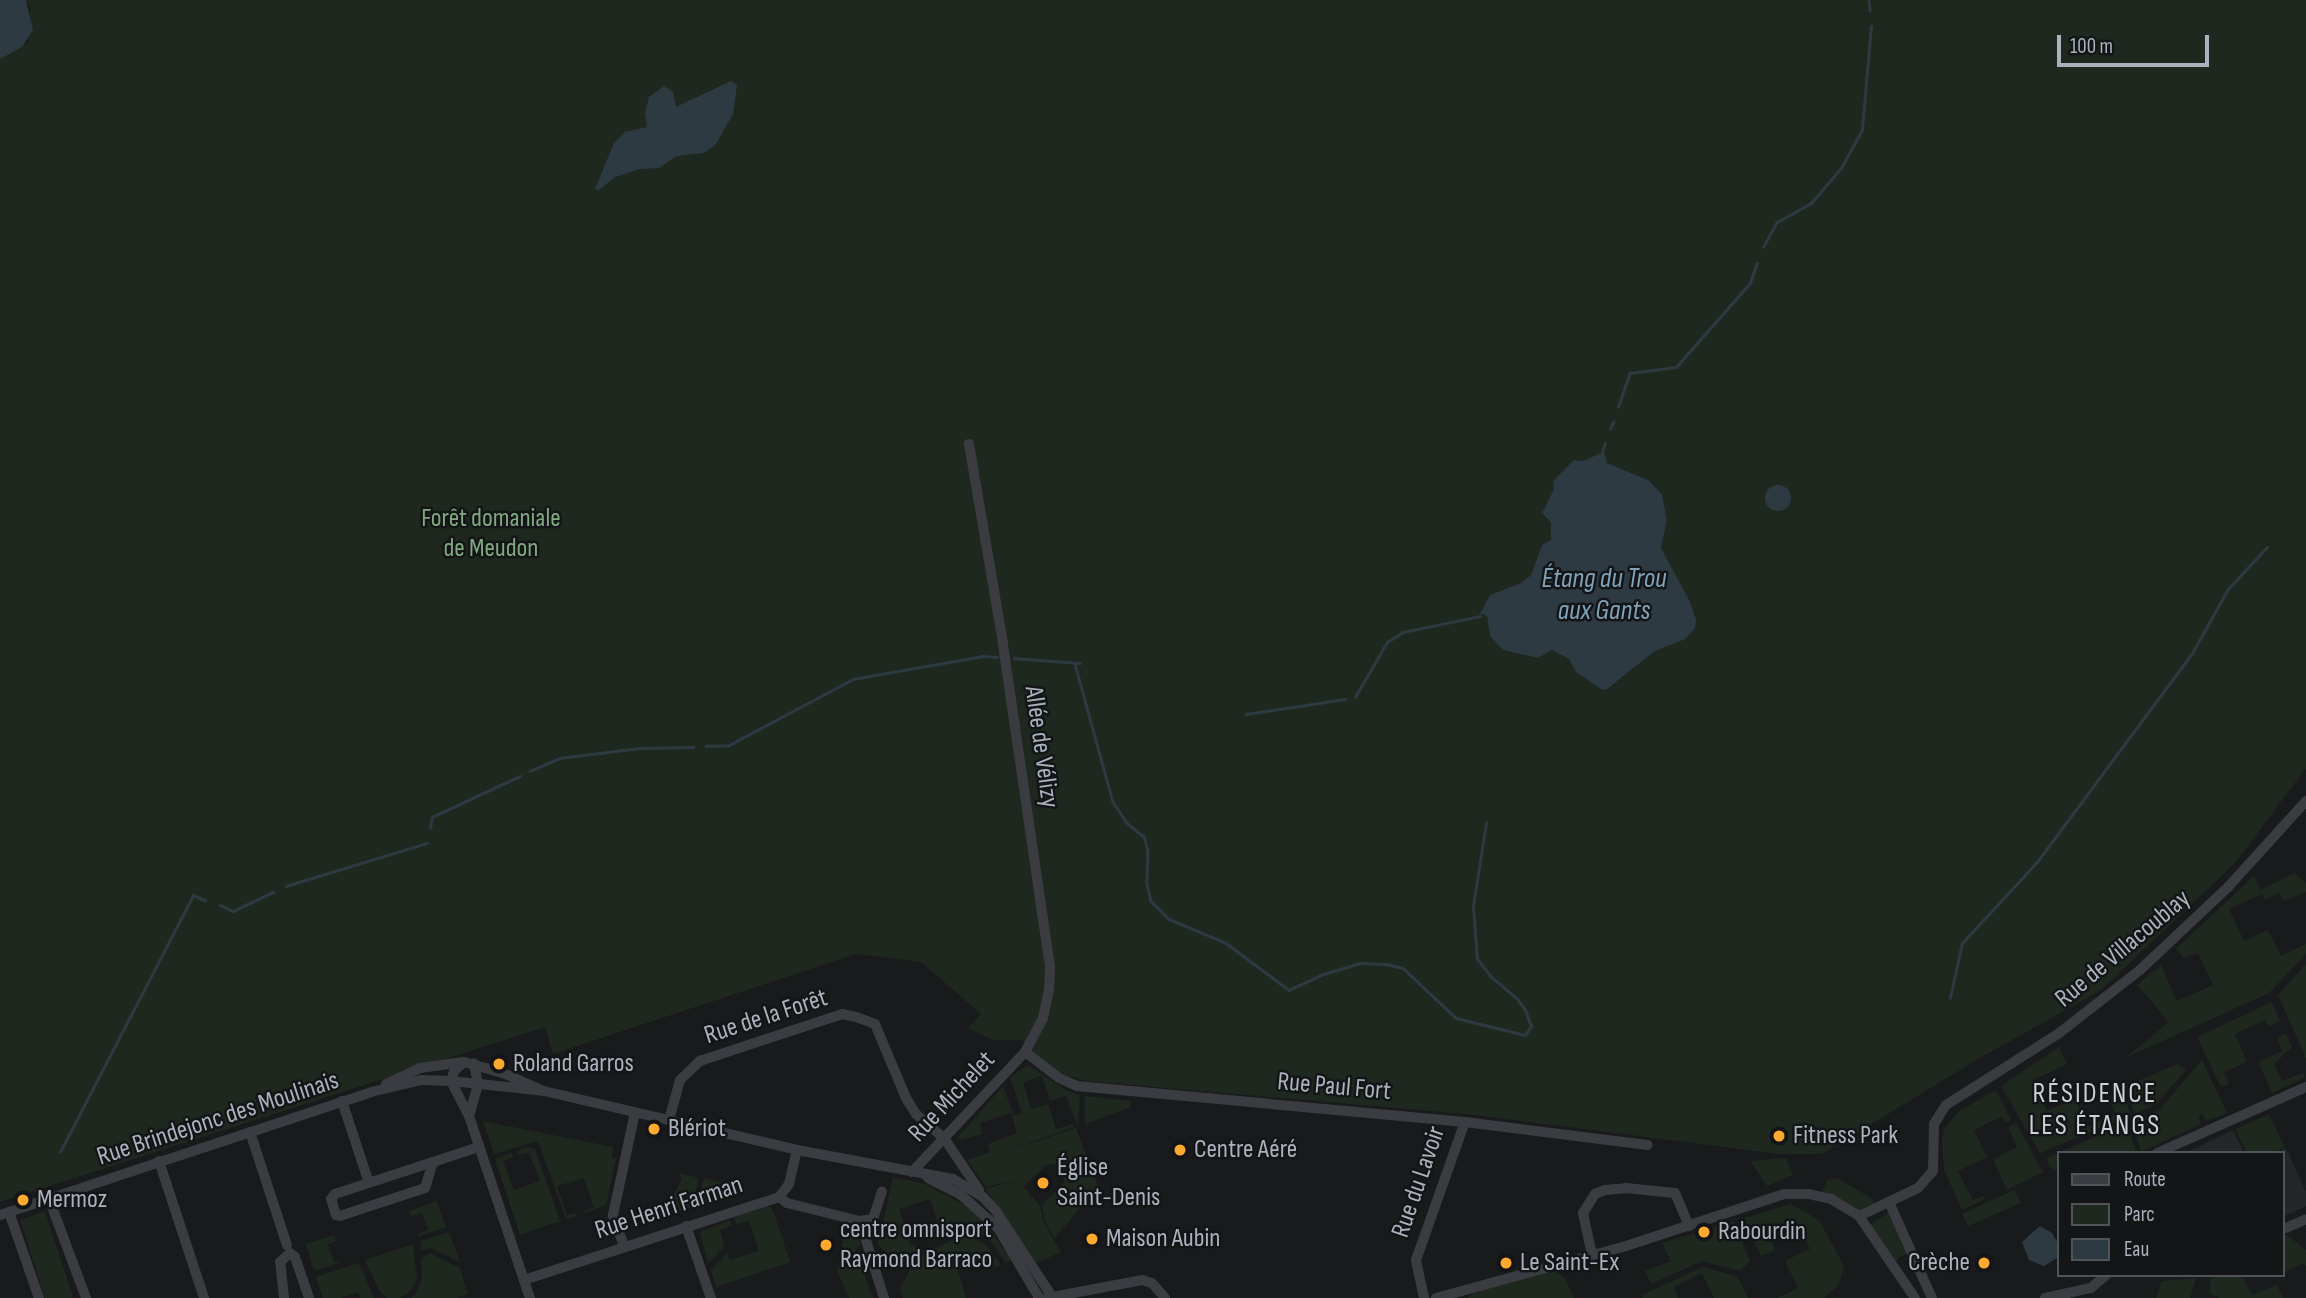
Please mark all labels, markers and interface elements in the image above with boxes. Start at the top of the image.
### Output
scale bar [2061,21,2213,65]
text: 100 m [2070,34,2113,59]
park label: Forêt domaniale de Meudon [421,503,561,564]
water label: Étang du Trou aux Gants [1541,562,1667,628]
street label: Allée de Vélizy [1017,684,1065,810]
street label: Rue de Villacoublay [2049,884,2197,1014]
street label: Rue de la Forêt [701,982,831,1052]
street label: Rue Michelet [902,1045,1002,1149]
place label: Roland Garros [513,1048,634,1080]
marker: Roland Garros [491,1056,507,1072]
street label: Rue Brindejonc des Moulinais [93,1065,343,1173]
street label: Rue Paul Fort [1276,1066,1392,1108]
district label: RÉSIDENCE LES ÉTANGS [2030,1077,2160,1143]
place label: Blériot [668,1113,726,1145]
place label: Fitness Park [1793,1120,1898,1152]
marker: Blériot [646,1121,662,1137]
street label: Rue du Lavoir [1385,1122,1453,1242]
marker: Fitness Park [1771,1128,1787,1144]
place label: Centre Aéré [1194,1134,1297,1166]
marker: Centre Aéré [1172,1142,1188,1158]
legend [2058,1151,2285,1277]
place label: Église Saint-Denis [1057,1152,1160,1214]
text: Route [2124,1167,2166,1192]
street label: Rue Henri Farman [591,1169,747,1247]
marker: Église Saint-Denis [1035,1175,1051,1191]
place label: Mermoz [37,1184,107,1216]
marker: Mermoz [15,1192,31,1208]
text: Parc [2124,1202,2155,1227]
place label: centre omnisport Raymond Barraco [840,1214,992,1276]
place label: Rabourdin [1718,1216,1806,1248]
place label: Maison Aubin [1106,1223,1220,1255]
marker: Rabourdin [1696,1224,1712,1240]
marker: Maison Aubin [1084,1231,1100,1247]
marker: centre omnisport Raymond Barraco [818,1237,834,1253]
text: Eau [2124,1237,2149,1262]
place label: Le Saint-Ex [1520,1247,1619,1279]
place label: Crèche [1908,1247,1970,1279]
marker: Le Saint-Ex [1498,1255,1514,1271]
marker: Crèche [1976,1255,1992,1271]

